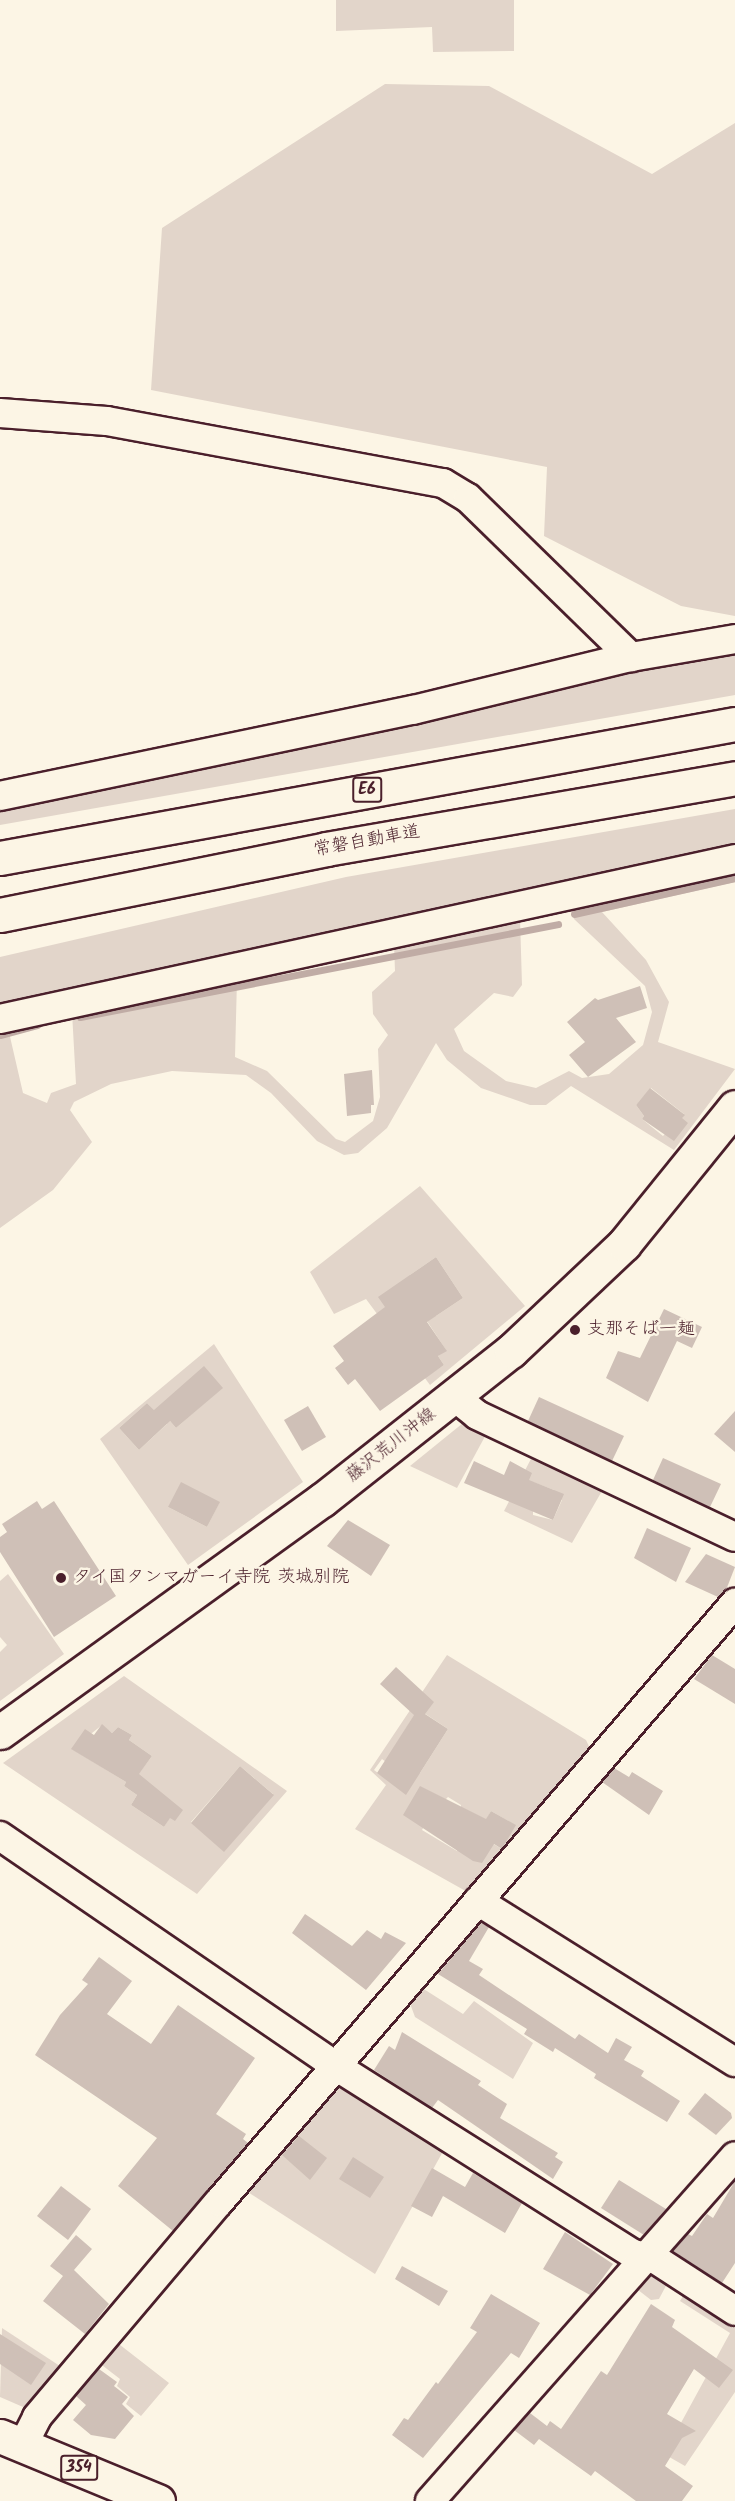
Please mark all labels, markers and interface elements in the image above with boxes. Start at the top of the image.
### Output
road number: E6 [352,777,382,803]
street label: 常磐自動車道 [312,822,422,862]
place label: 支那そば一麺 [587,1319,695,1341]
marker: 支那そば一麺 [568,1323,582,1337]
street label: 藤沢荒川沖線 [343,1404,441,1488]
place label: タイ国タンマガーイ寺院 茨城別院 [73,1567,350,1589]
marker: タイ国タンマガーイ寺院 茨城別院 [54,1571,68,1585]
road number: 354 [60,2455,98,2481]

